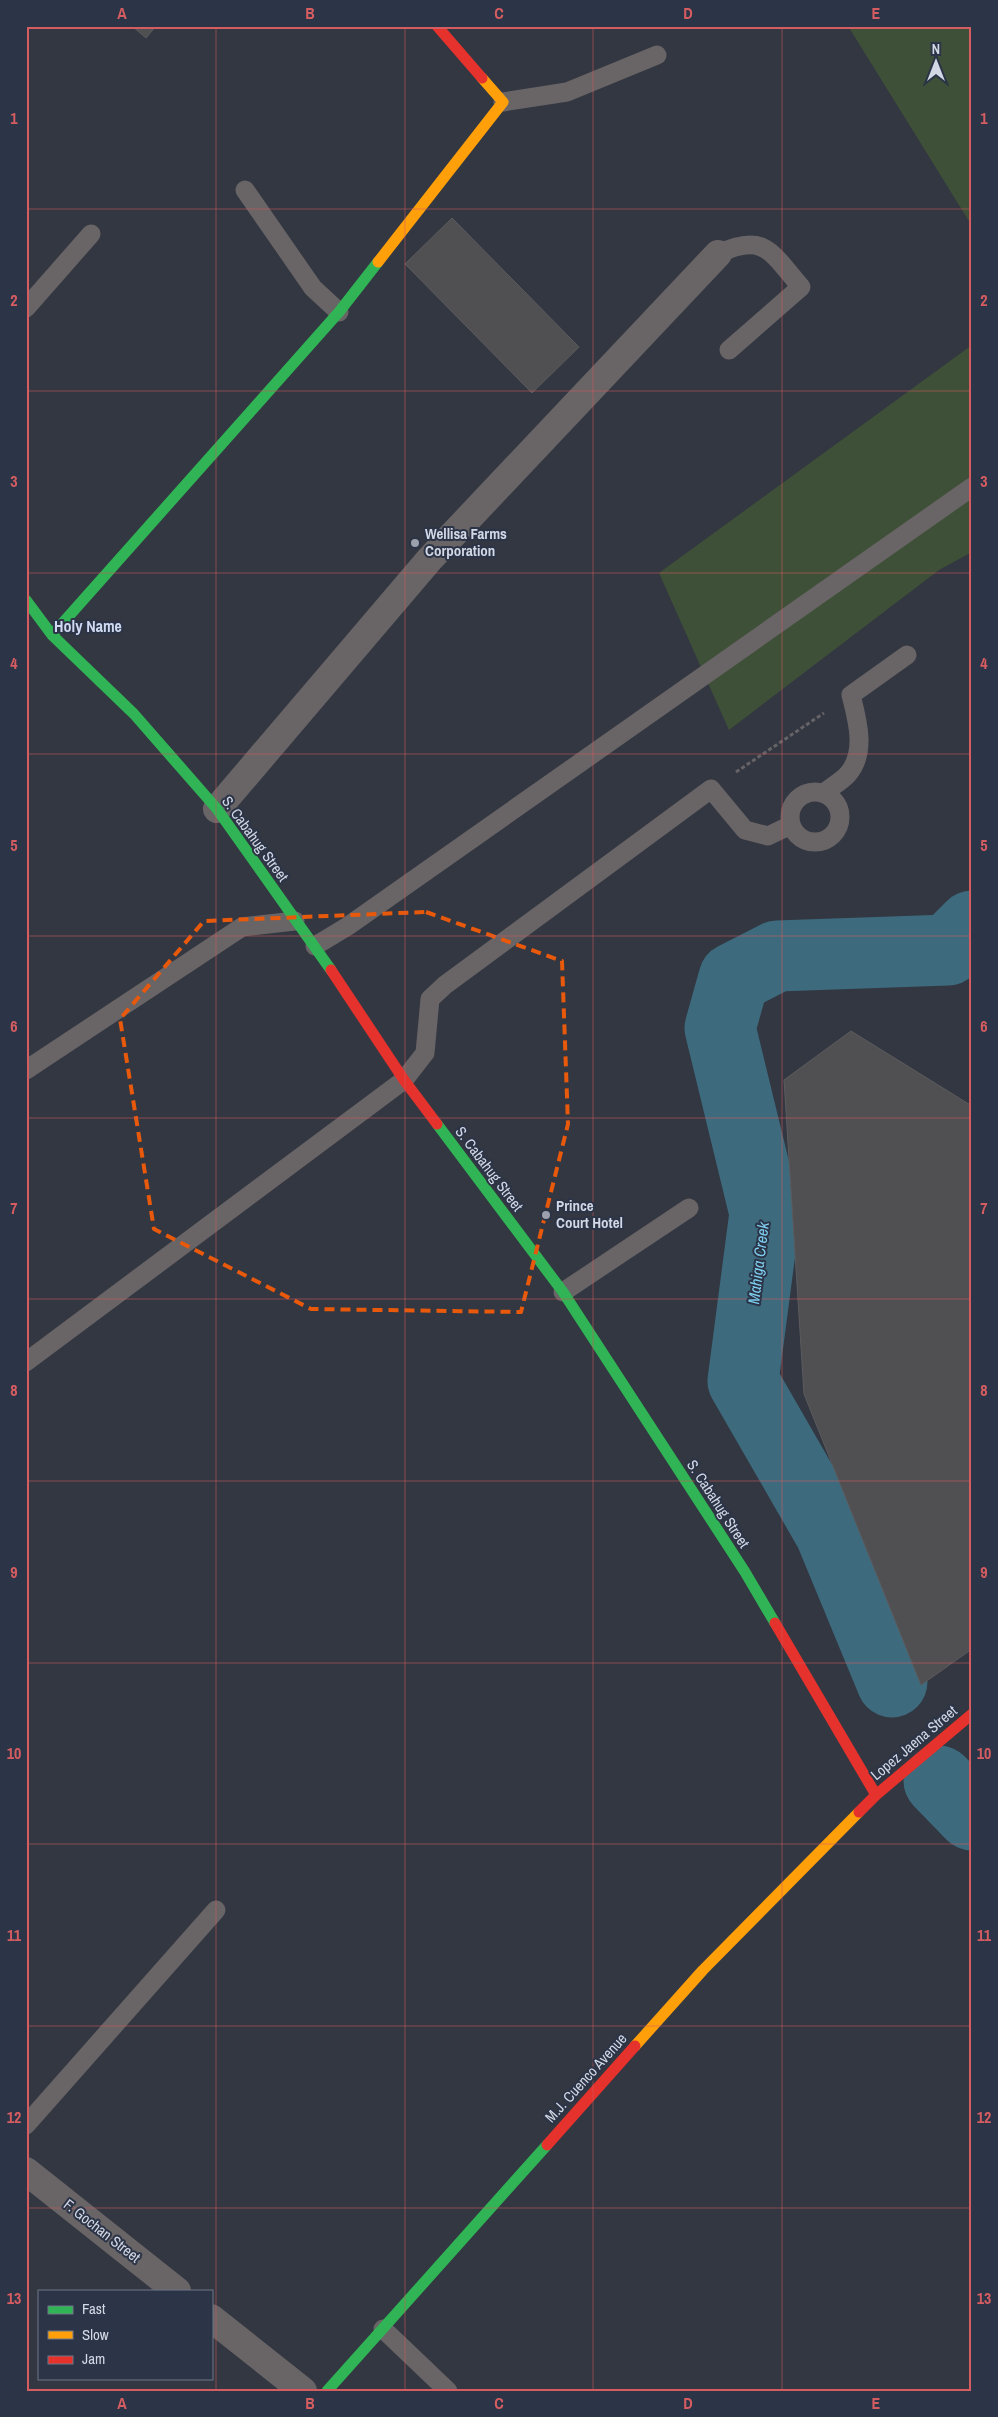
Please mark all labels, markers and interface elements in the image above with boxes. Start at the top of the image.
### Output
text: A [117,2,127,24]
text: B [305,2,315,24]
text: C [494,2,504,24]
text: D [683,2,693,24]
text: E [872,2,881,24]
north arrow [910,38,960,88]
text: N [932,40,940,58]
text: 1 [10,107,18,129]
text: 1 [980,107,988,129]
text: 2 [10,289,18,311]
text: 2 [980,289,988,311]
text: 3 [10,470,18,492]
text: 3 [980,470,988,492]
place label: Wellisa Farms Corporation [425,523,507,561]
marker: Wellisa Farms Corporation [409,537,421,549]
district label: Holy Name [54,615,122,637]
text: 4 [10,652,18,674]
text: 4 [980,652,988,674]
street label: S. Cabahug Street [217,792,294,886]
text: 5 [10,834,18,856]
text: 5 [980,834,988,856]
text: 6 [10,1015,18,1037]
text: 6 [980,1015,988,1037]
street label: S. Cabahug Street [451,1122,529,1216]
place label: Prince Court Hotel [556,1195,623,1233]
text: 7 [10,1197,18,1219]
text: 7 [980,1197,988,1219]
marker: Prince Court Hotel [540,1209,552,1221]
water label: Mahiga Creek [742,1220,774,1305]
text: 8 [10,1379,18,1401]
text: 8 [980,1379,988,1401]
street label: S. Cabahug Street [682,1456,755,1552]
text: 9 [10,1561,18,1583]
text: 9 [980,1561,988,1583]
street label: Lopez Jaena Street [866,1700,962,1785]
text: 10 [7,1742,21,1764]
text: 10 [977,1742,991,1764]
text: 11 [7,1924,22,1946]
text: 11 [977,1924,992,1946]
street label: M.J. Cuenco Avenue [540,2028,631,2127]
text: 12 [7,2106,21,2128]
text: 12 [977,2106,991,2128]
street label: F. Gochan Street [59,2194,146,2268]
text: 13 [7,2287,21,2309]
text: 13 [977,2287,991,2309]
legend [38,2290,212,2380]
text: Fast [82,2298,106,2319]
text: Slow [82,2324,109,2345]
text: Jam [82,2348,105,2369]
text: A [117,2392,127,2414]
text: B [305,2392,315,2414]
text: C [494,2392,504,2414]
text: D [683,2392,693,2414]
text: E [872,2392,881,2414]

